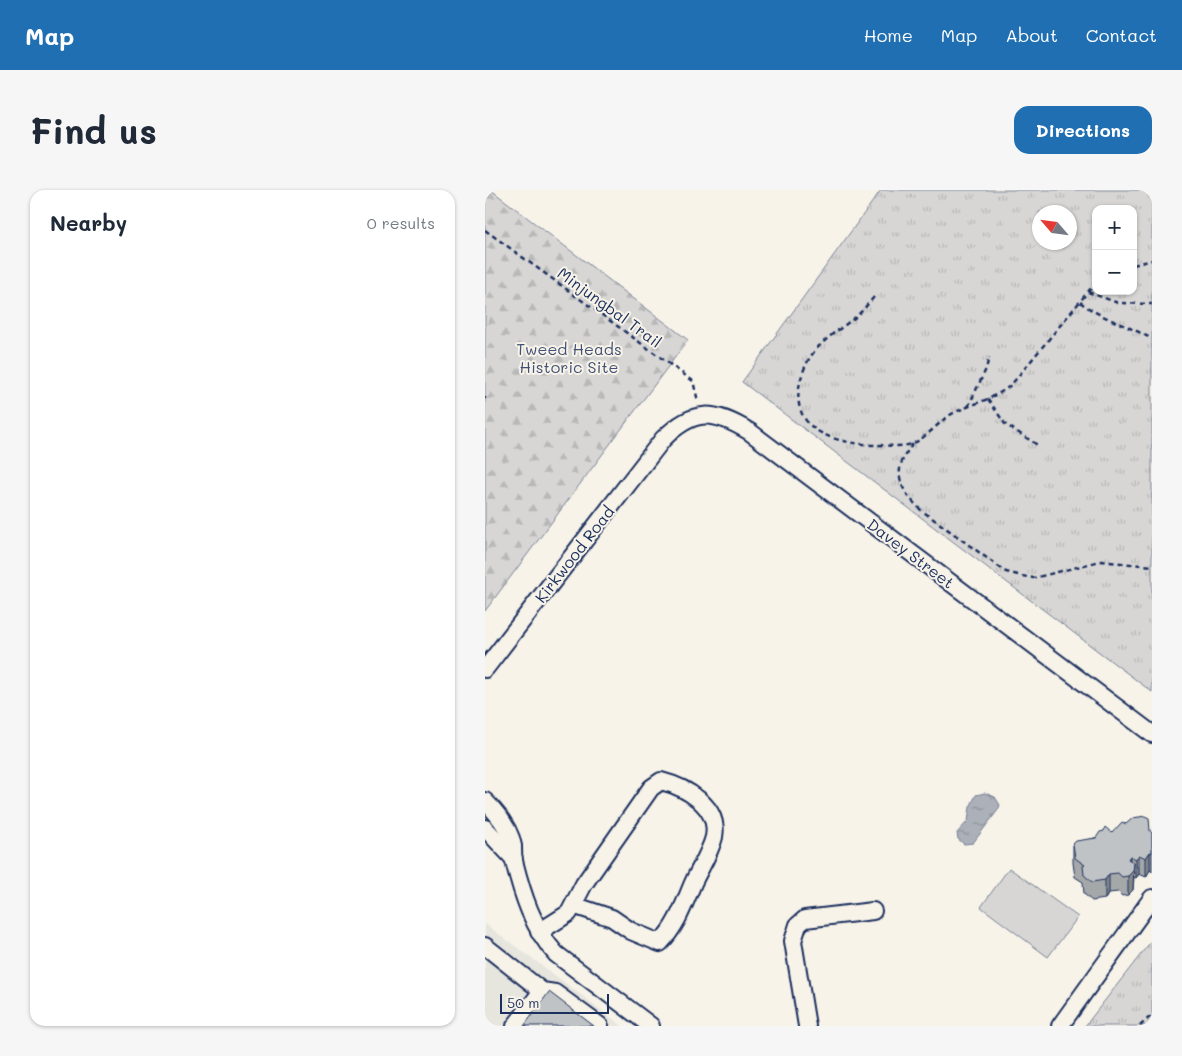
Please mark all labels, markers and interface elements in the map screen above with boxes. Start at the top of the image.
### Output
text: Map [25,20,74,51]
text: Home [864,23,913,47]
text: Map [941,23,977,47]
text: About [1005,23,1058,47]
text: Contact [1086,23,1157,47]
button: Directions [1014,106,1152,154]
text: Find us [30,107,157,153]
north arrow [1032,205,1077,250]
map controls [1092,205,1137,295]
button: + [1092,205,1137,250]
text: Nearby [50,209,127,236]
text: 0 results [367,212,435,233]
button: − [1092,250,1137,295]
street label: Minjungbal Trail [554,262,666,352]
park label: Tweed Heads Historic Site [516,338,622,377]
street label: Kirkwood Road [530,501,618,607]
street label: Davey Street [863,513,959,593]
scale bar [500,991,609,1014]
text: 50 m [507,993,539,1012]

